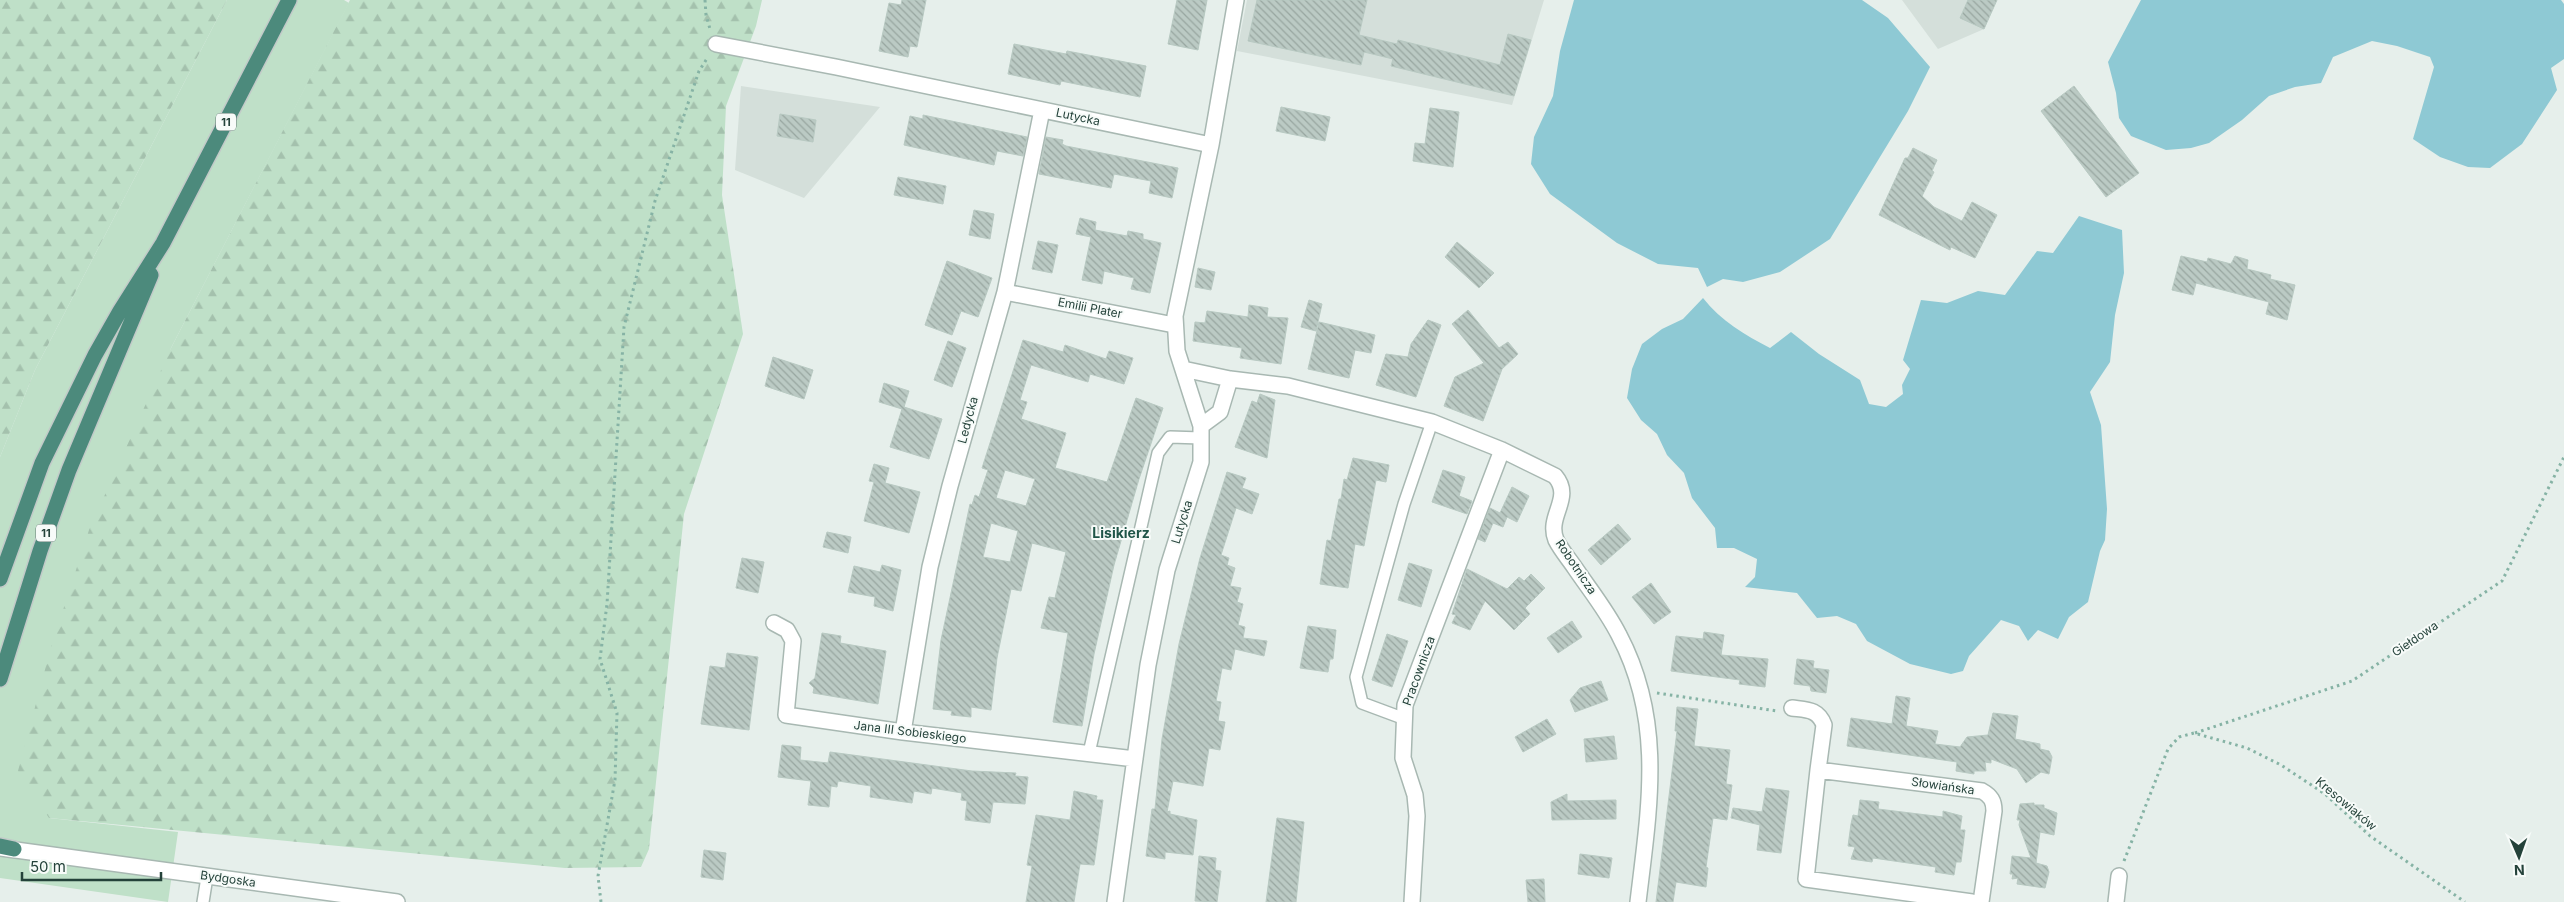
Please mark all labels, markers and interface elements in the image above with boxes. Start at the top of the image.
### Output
street label: Lutycka [1055,105,1102,128]
road number: 11 [216,114,236,130]
street label: Emilii Plater [1057,294,1124,321]
street label: Ledycka [954,395,981,445]
street label: Lutycka [1168,498,1195,545]
road number: 11 [36,524,56,542]
district label: Lisikierz [1092,524,1150,541]
street label: Robotnicza [1553,536,1600,597]
street label: Giełdowa [2389,618,2441,660]
street label: Pracownicza [1399,634,1438,708]
street label: Jana III Sobieskiego [853,717,967,746]
street label: Słowiańska [1910,774,1976,797]
street label: Kresowiaków [2313,774,2380,834]
north arrow [2494,832,2544,882]
scale bar [22,850,161,882]
text: 50 m [30,857,66,876]
text: N [2514,862,2525,879]
street label: Bydgoska [199,867,257,890]

